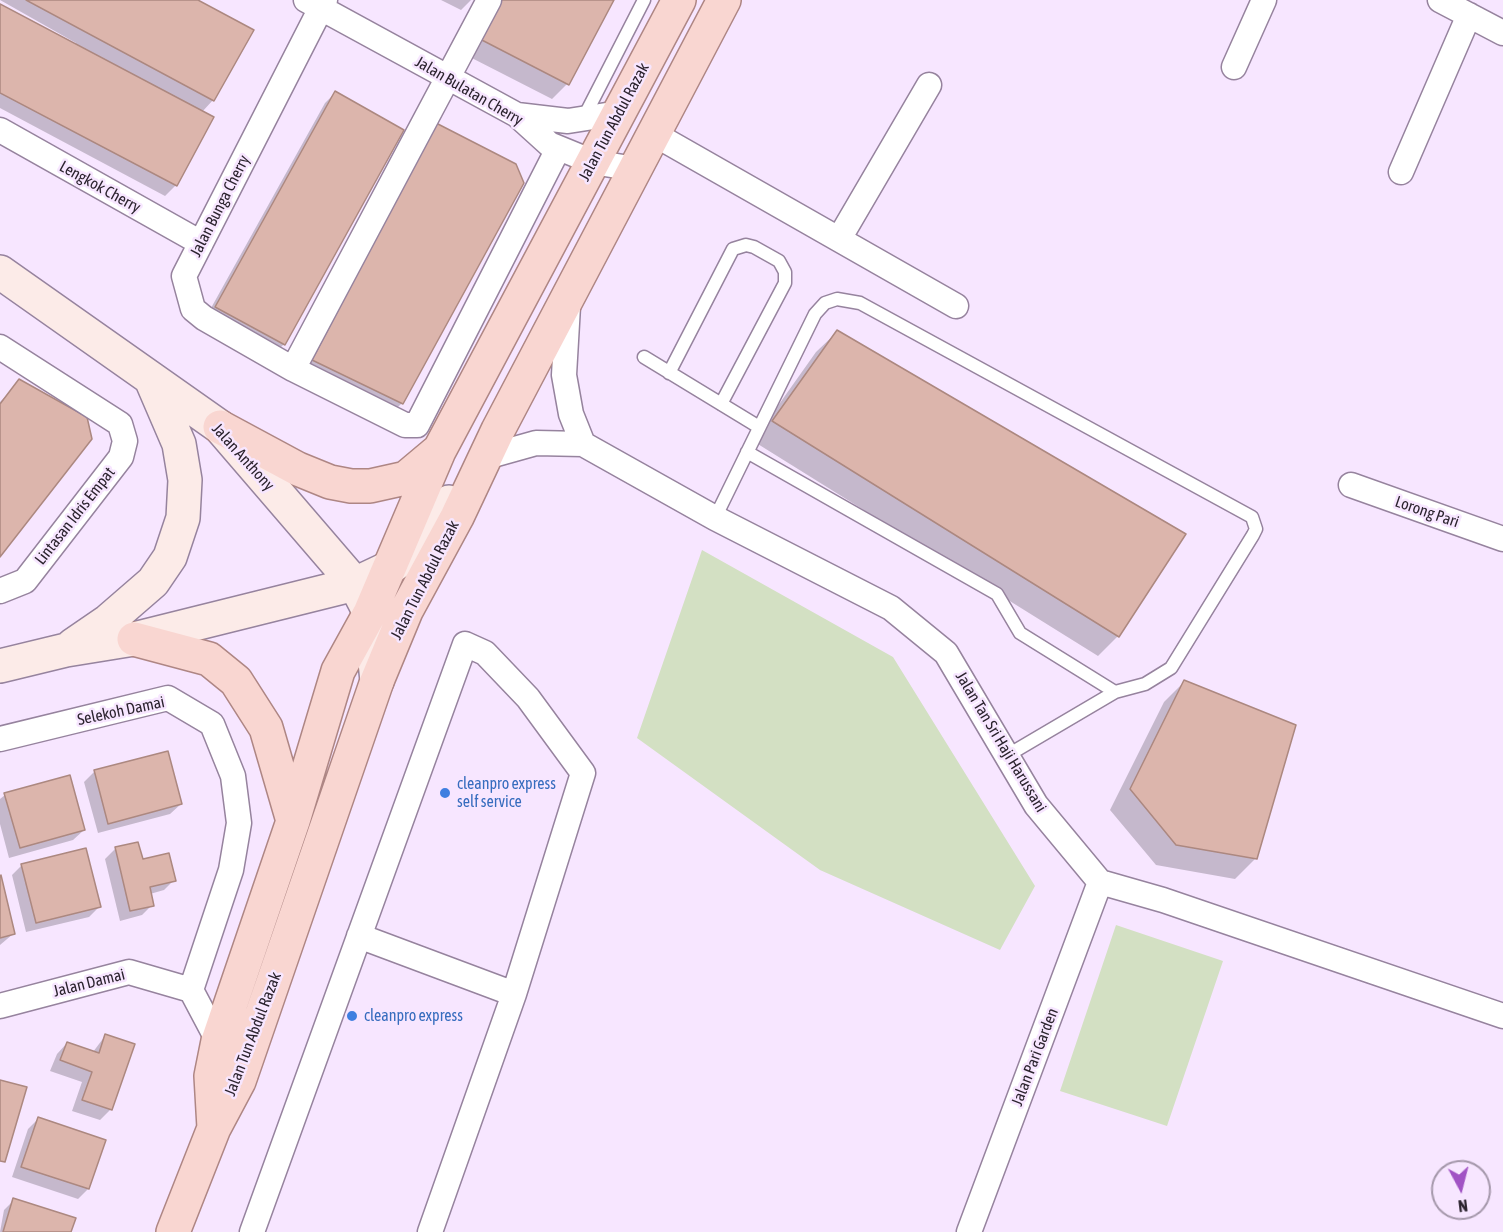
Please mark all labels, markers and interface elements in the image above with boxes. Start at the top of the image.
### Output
street label: Jalan Bulatan Cherry [412,52,526,130]
street label: Jalan Tun Abdul Razak [575,60,653,184]
street label: Jalan Bunga Cherry [186,152,254,260]
street label: Lengkok Cherry [56,157,144,217]
street label: Jalan Anthony [208,419,278,495]
street label: Lintasan Idris Empat [31,463,119,569]
street label: Lorong Pari [1393,492,1461,532]
street label: Jalan Tun Abdul Razak [387,517,463,643]
street label: Jalan Tan Sri Haji Harussani [951,668,1051,816]
street label: Selekoh Damai [76,692,166,730]
place label: cleanpro express self service [457,774,556,812]
marker: cleanpro express self service [438,786,452,800]
street label: Jalan Damai [51,965,127,1001]
street label: Jalan Tun Abdul Razak [221,969,285,1099]
street label: Jalan Pari Garden [1008,1005,1062,1109]
place label: cleanpro express [364,1006,463,1026]
marker: cleanpro express [345,1009,359,1023]
north arrow [1431,1160,1491,1220]
text: N [1457,1196,1469,1215]

